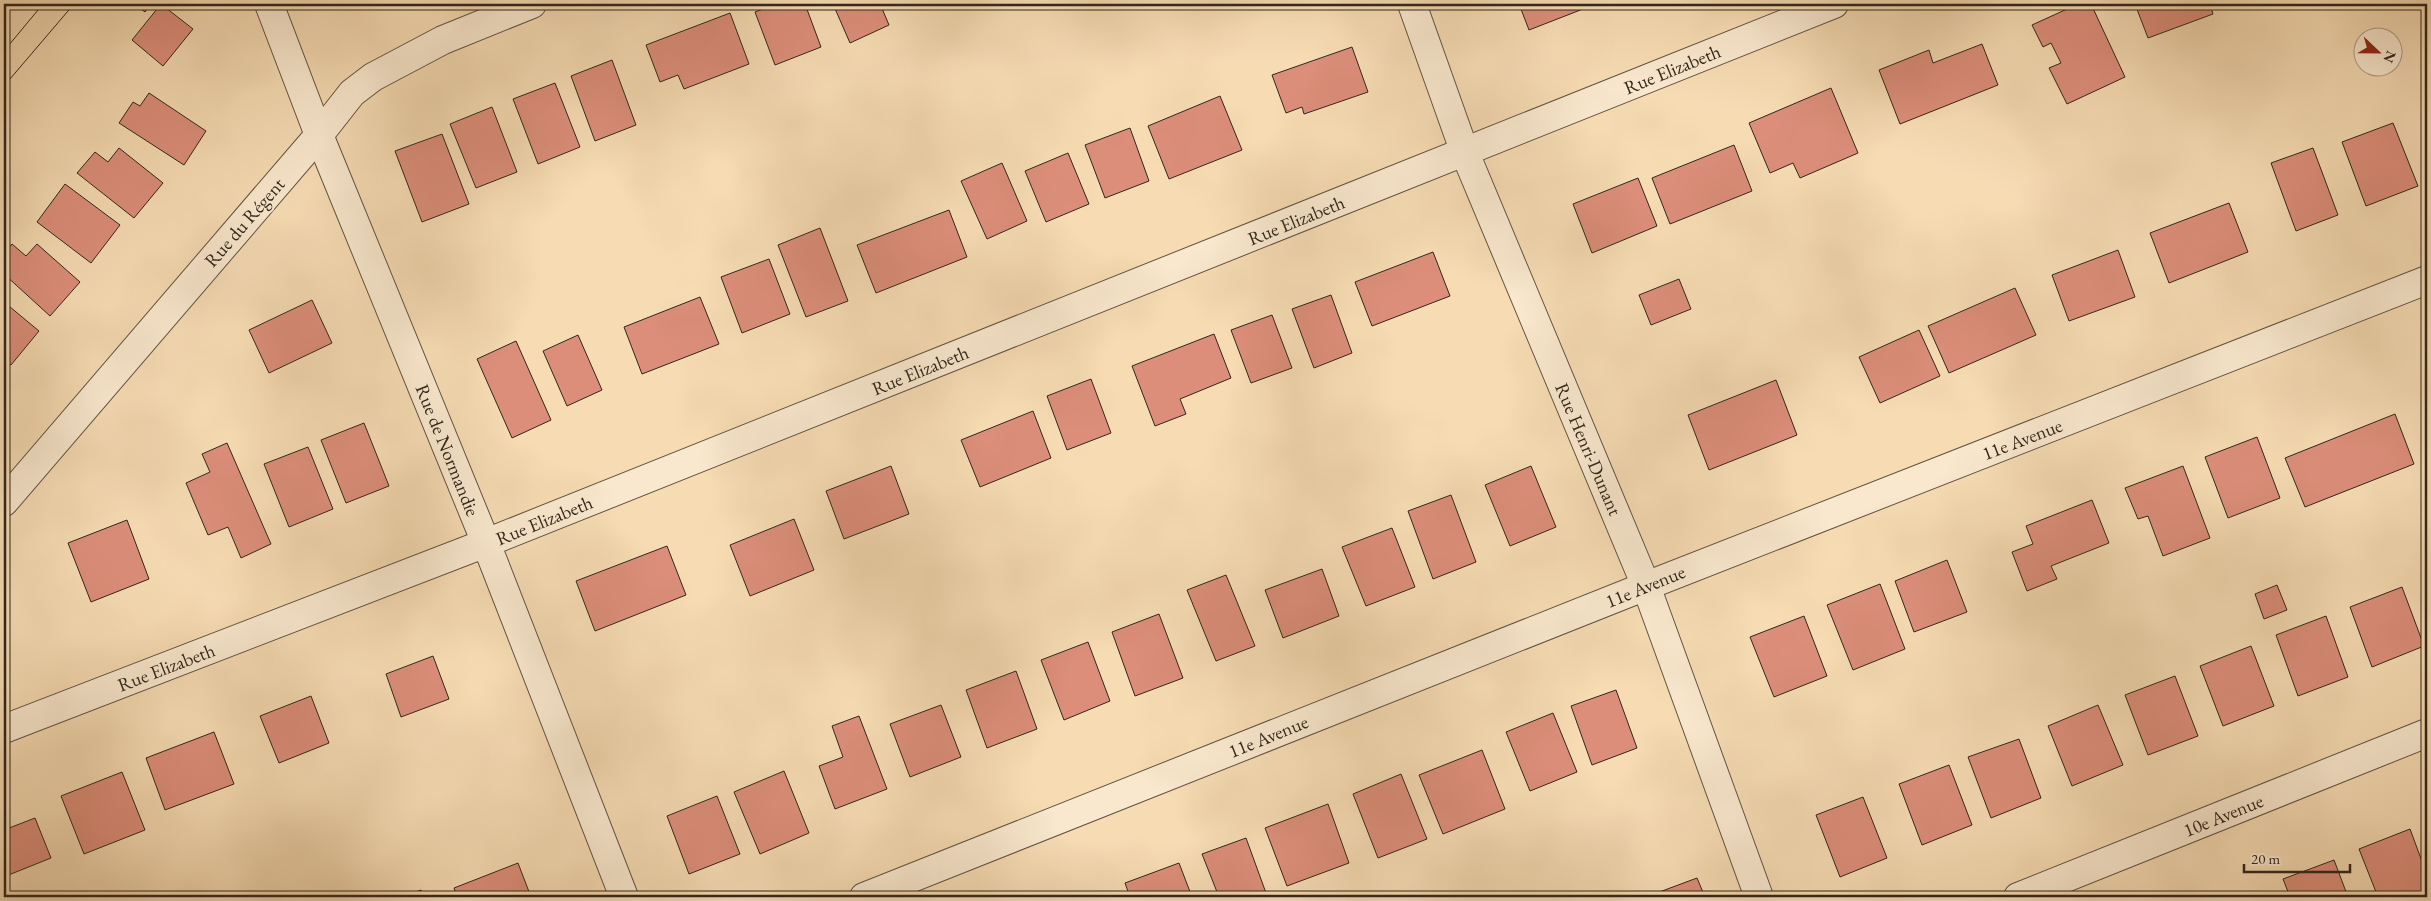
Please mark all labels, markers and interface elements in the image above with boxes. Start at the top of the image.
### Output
north arrow [2354,28,2404,78]
street label: Rue Elizabeth [1620,39,1725,100]
text: N [2379,48,2401,66]
street label: Rue du Régent [199,172,290,272]
street label: Rue Elizabeth [1244,190,1349,251]
street label: Rue Elizabeth [868,340,973,401]
street label: Rue Henri-Dunant [1549,379,1628,519]
street label: Rue de Normandie [410,380,485,520]
street label: 11e Avenue [1978,413,2066,466]
street label: Rue Elizabeth [492,490,597,551]
street label: 11e Avenue [1602,559,1689,614]
street label: Rue Elizabeth [114,637,219,697]
street label: 11e Avenue [1225,709,1312,764]
street label: 10e Avenue [2180,788,2267,843]
scale bar [2244,841,2350,873]
text: 20 m [2251,849,2280,868]

